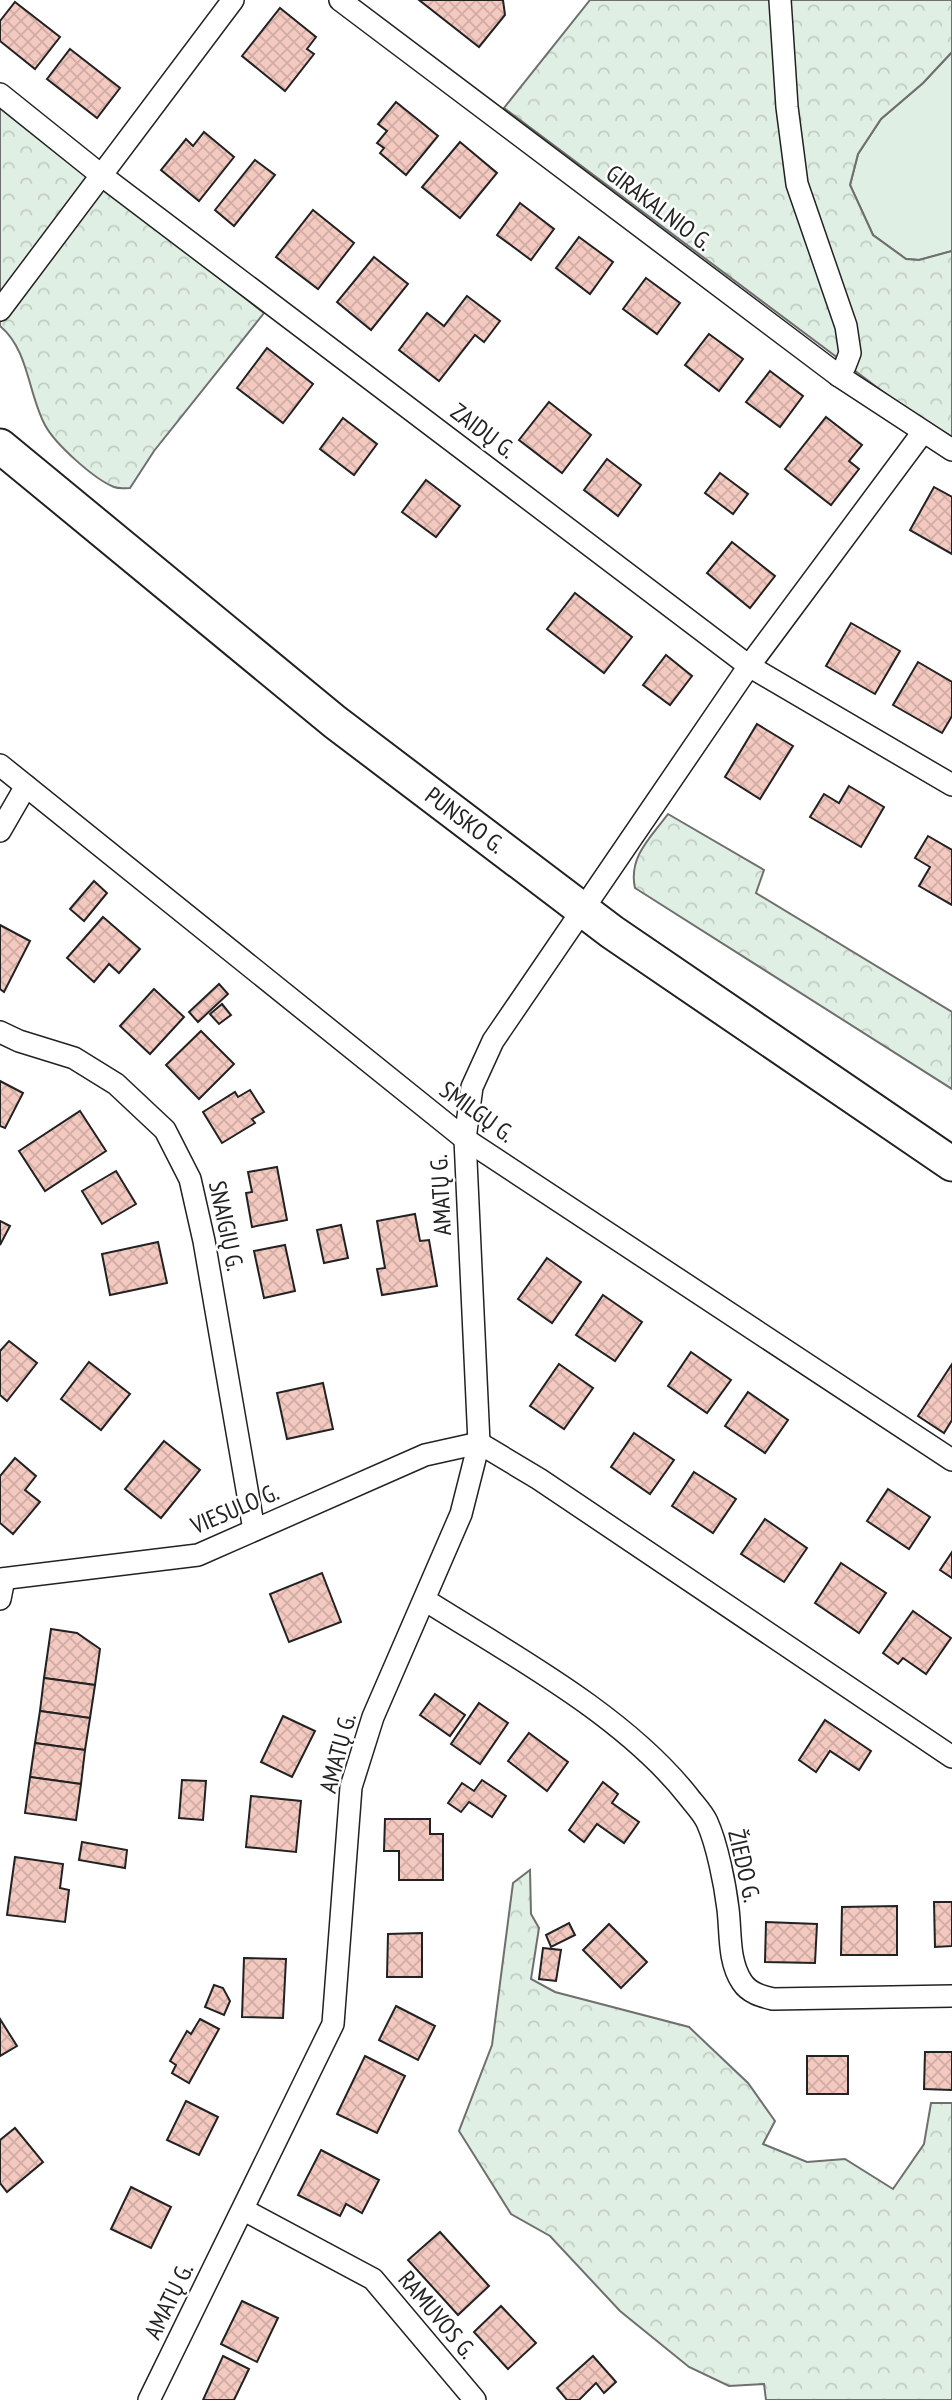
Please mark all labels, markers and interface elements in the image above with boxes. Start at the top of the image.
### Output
street label: GIRAKALNIO G. [600,158,719,258]
street label: ZAIDŲ G. [445,396,522,465]
street label: PUNSKO G. [419,780,511,860]
street label: SMILGŲ G. [434,1074,521,1149]
street label: AMATŲ G. [423,1154,458,1236]
street label: SNAIGIŲ G. [202,1178,251,1274]
street label: VIESULO G. [185,1476,284,1541]
street label: AMATŲ G. [312,1710,363,1796]
street label: ŽIEDO G. [721,1827,768,1905]
street label: AMATŲ G. [137,2258,200,2344]
street label: RAMUVOS G. [392,2264,483,2365]

